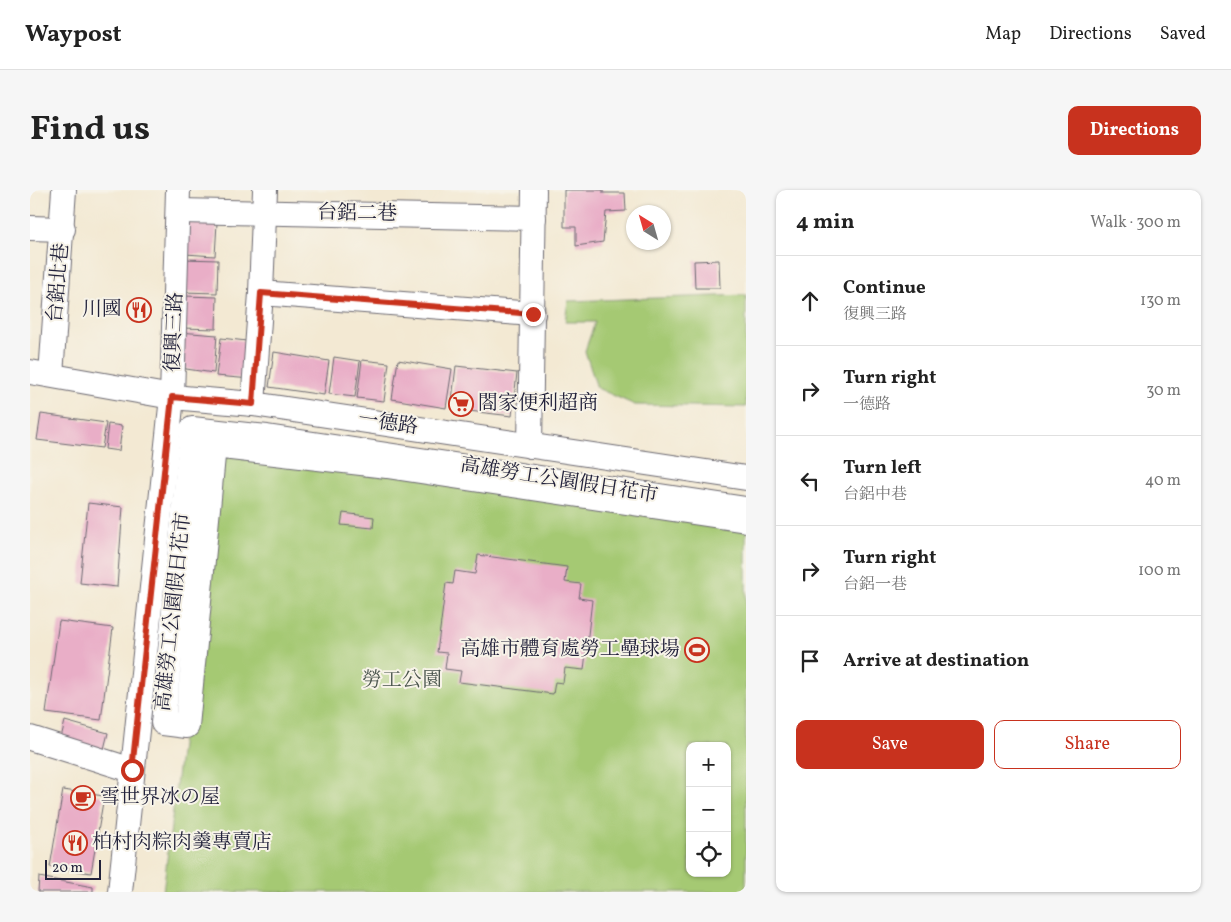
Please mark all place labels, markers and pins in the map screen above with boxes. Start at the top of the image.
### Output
place label: 川國 [82,296,122,324]
restaurant icon: 川國 [126,297,152,323]
place label: 閤家便利超商 [478,390,598,418]
supermarket icon: 閤家便利超商 [448,391,474,417]
place label: 高雄市體育處勞工壘球場 [460,636,680,664]
sports icon: 高雄市體育處勞工壘球場 [684,637,710,663]
place label: 雪世界冰の屋 [100,784,220,812]
cafe icon: 雪世界冰の屋 [70,785,96,811]
place label: 柏村肉粽肉羹專賣店 [92,829,272,857]
restaurant icon: 柏村肉粽肉羹專賣店 [62,830,88,856]

